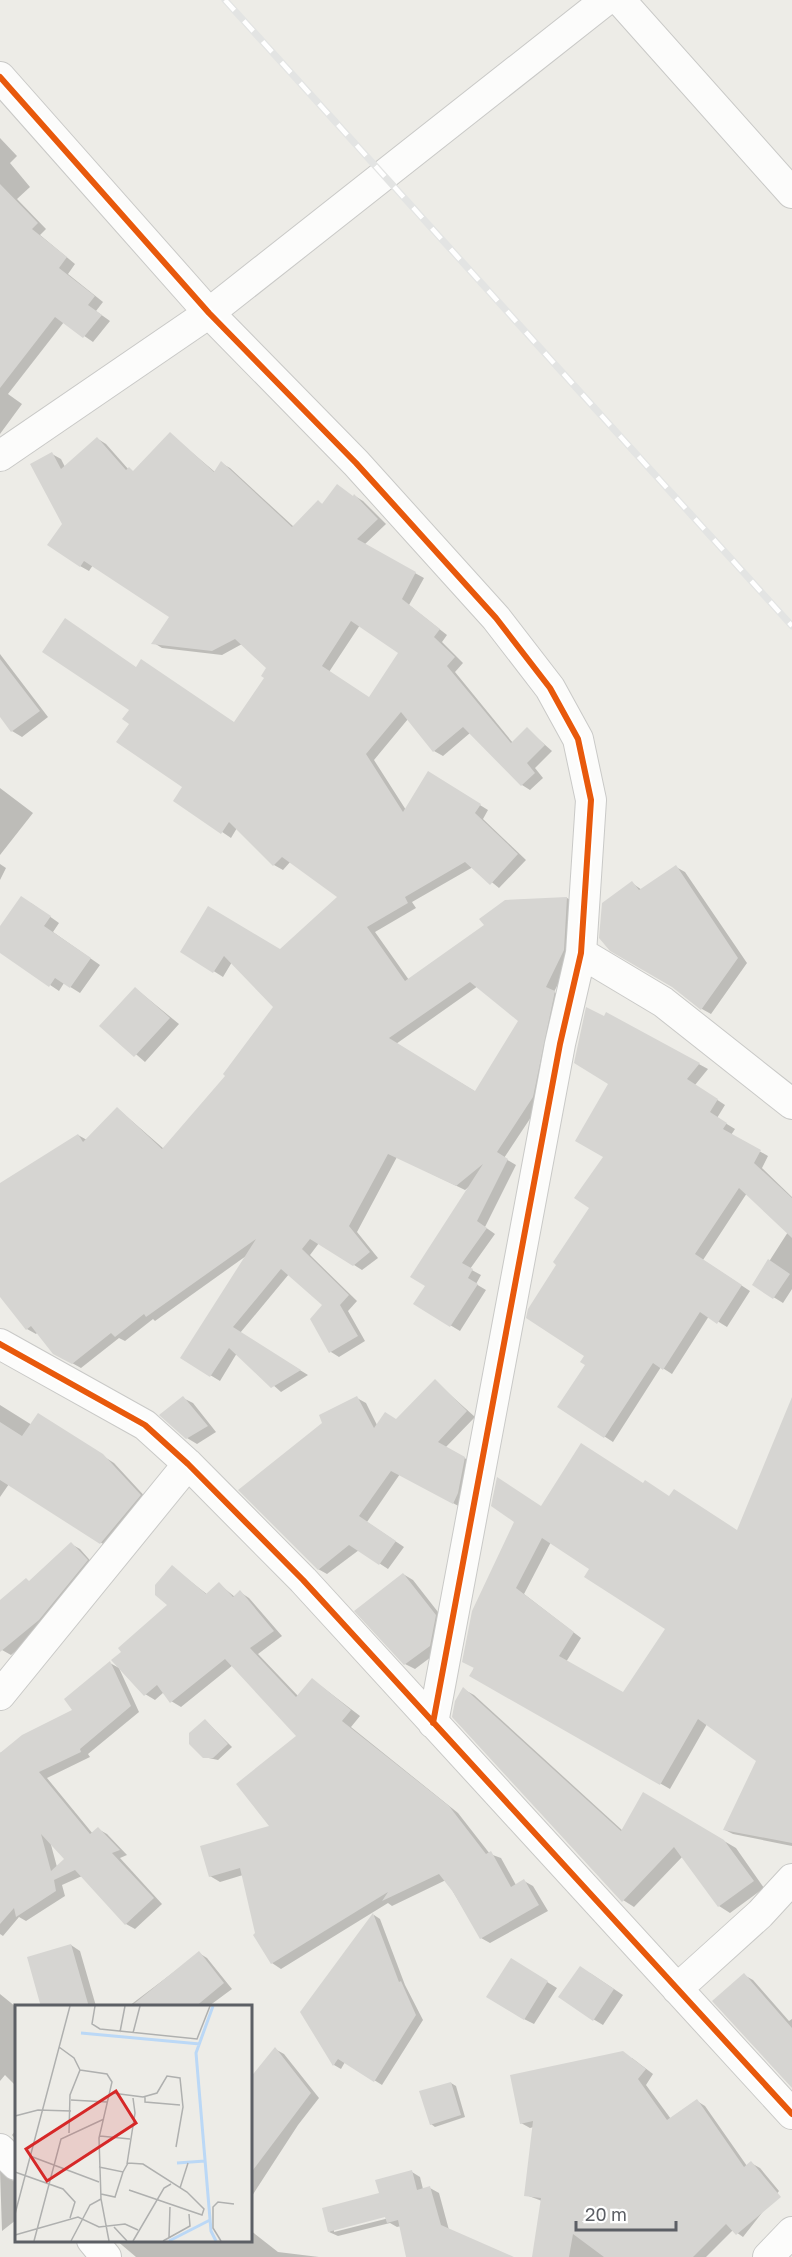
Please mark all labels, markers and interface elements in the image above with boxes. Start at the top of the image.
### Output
inset map [15,2005,252,2242]
scale bar [576,2194,676,2232]
text: 20 m [585,2203,627,2225]

